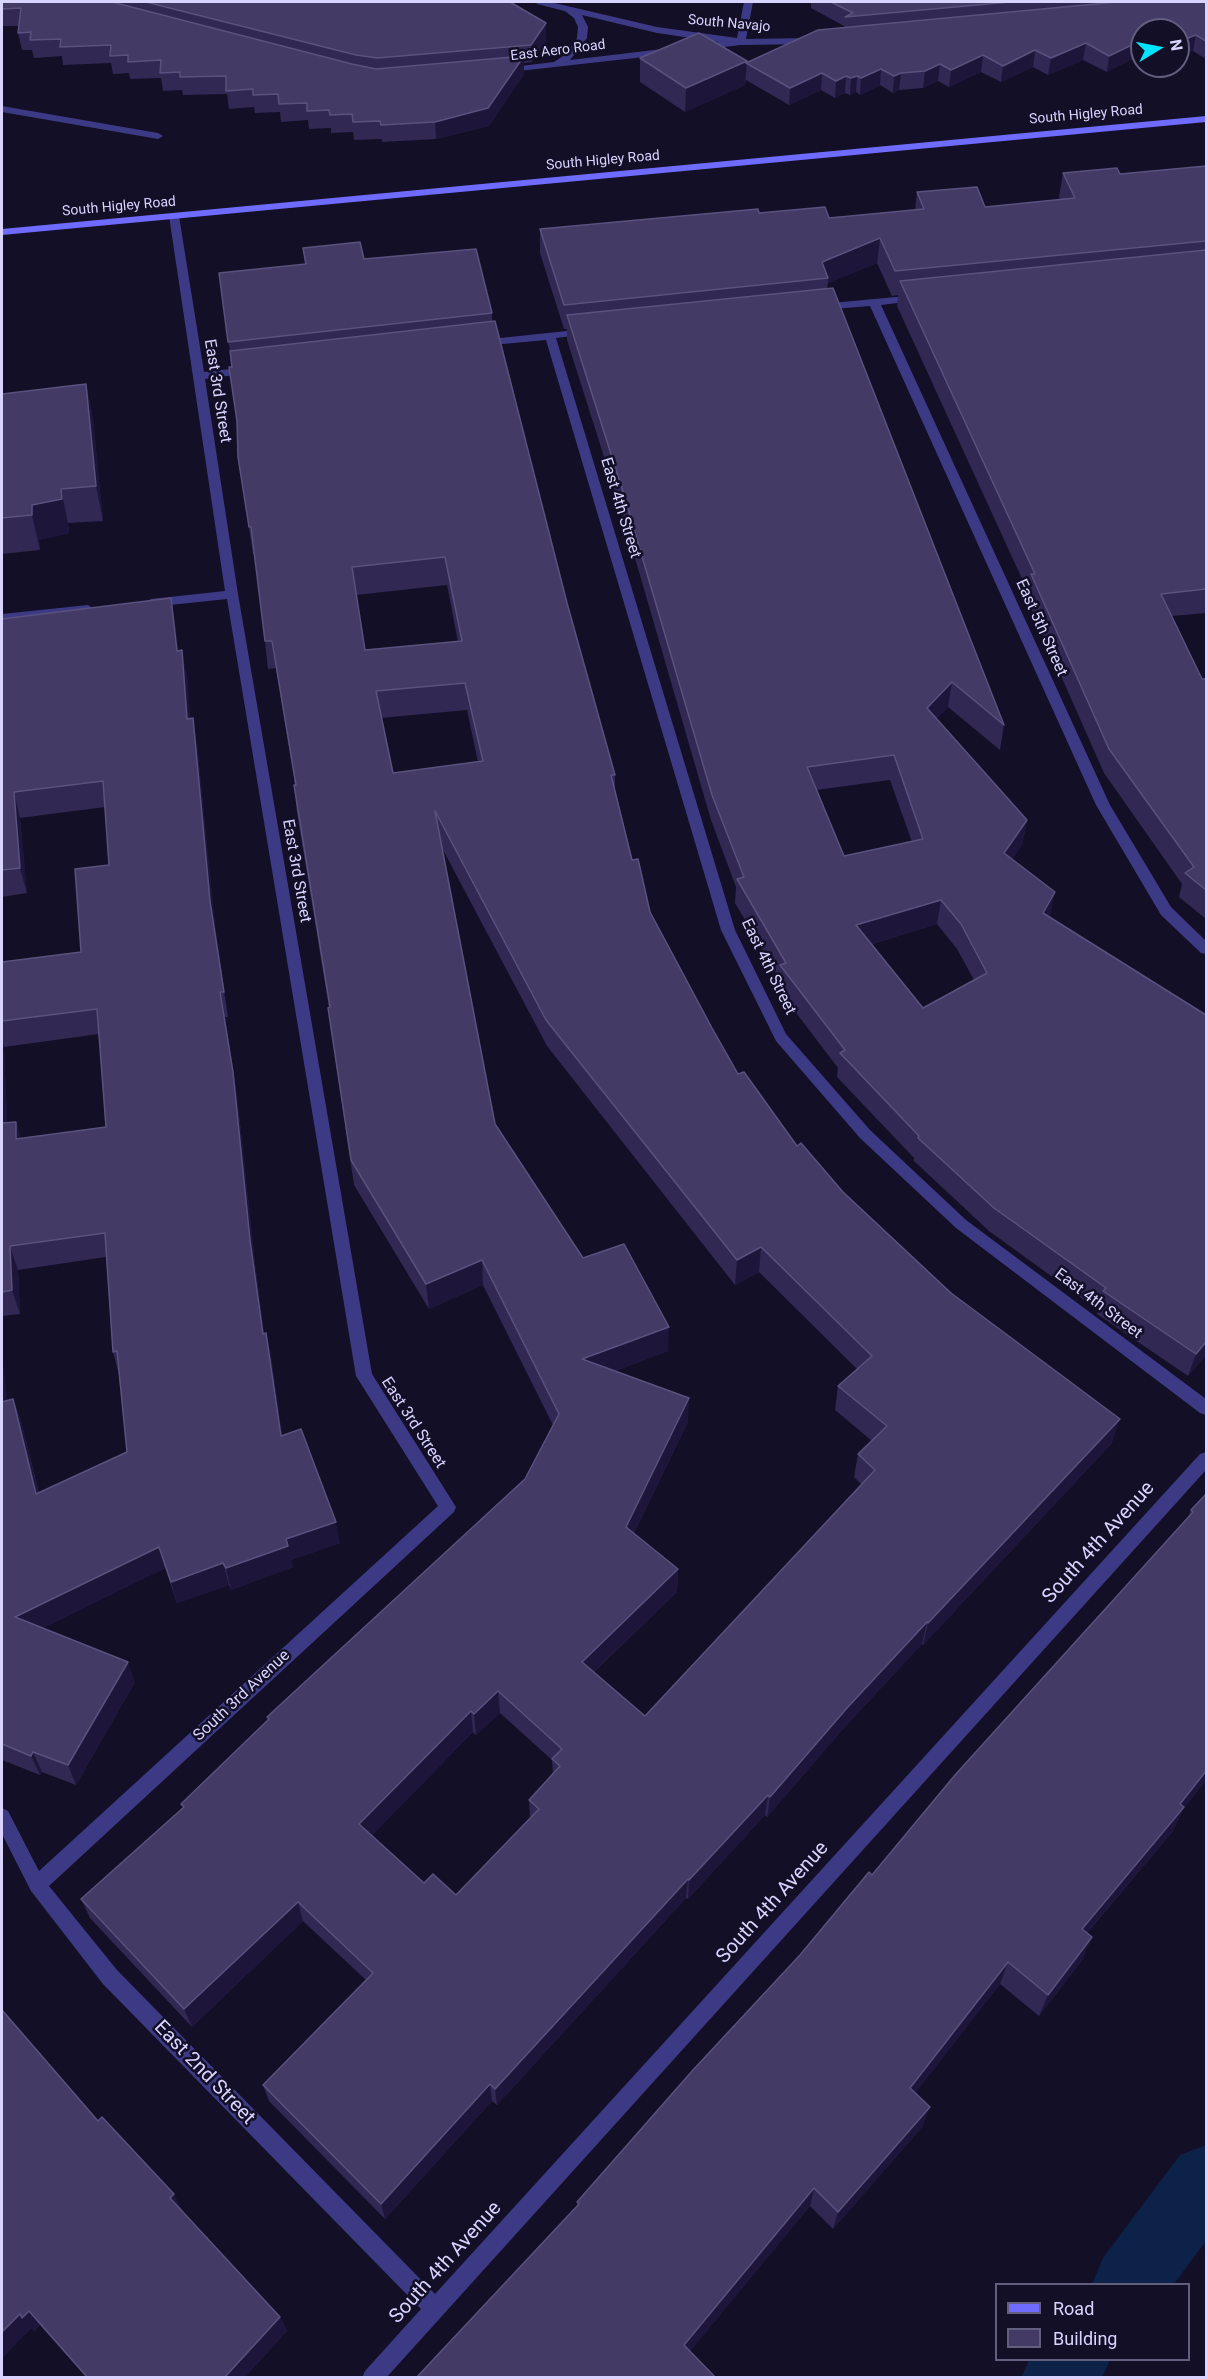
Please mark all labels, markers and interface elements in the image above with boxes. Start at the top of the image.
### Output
street label: South Navajo [687,12,771,36]
north arrow [1130,18,1190,78]
street label: East Aero Road [510,37,606,65]
text: N [1166,38,1187,52]
street label: South Higley Road [1028,102,1144,128]
street label: South Higley Road [545,148,661,174]
street label: South Higley Road [61,194,177,220]
street label: East 3rd Street [199,338,235,444]
street label: East 4th Street [596,455,644,561]
street label: East 5th Street [1011,576,1071,680]
street label: East 3rd Street [277,818,315,924]
street label: East 4th Street [736,916,800,1018]
street label: East 4th Street [1051,1265,1145,1343]
street label: East 3rd Street [376,1374,450,1472]
street label: South 4th Avenue [1038,1477,1160,1609]
street label: South 3rd Avenue [190,1646,294,1746]
street label: South 4th Avenue [712,1837,834,1969]
street label: East 2nd Street [148,2016,260,2130]
street label: South 4th Avenue [385,2197,507,2329]
legend [995,2283,1190,2361]
text: Road [1053,2298,1094,2319]
text: Building [1053,2328,1117,2349]

